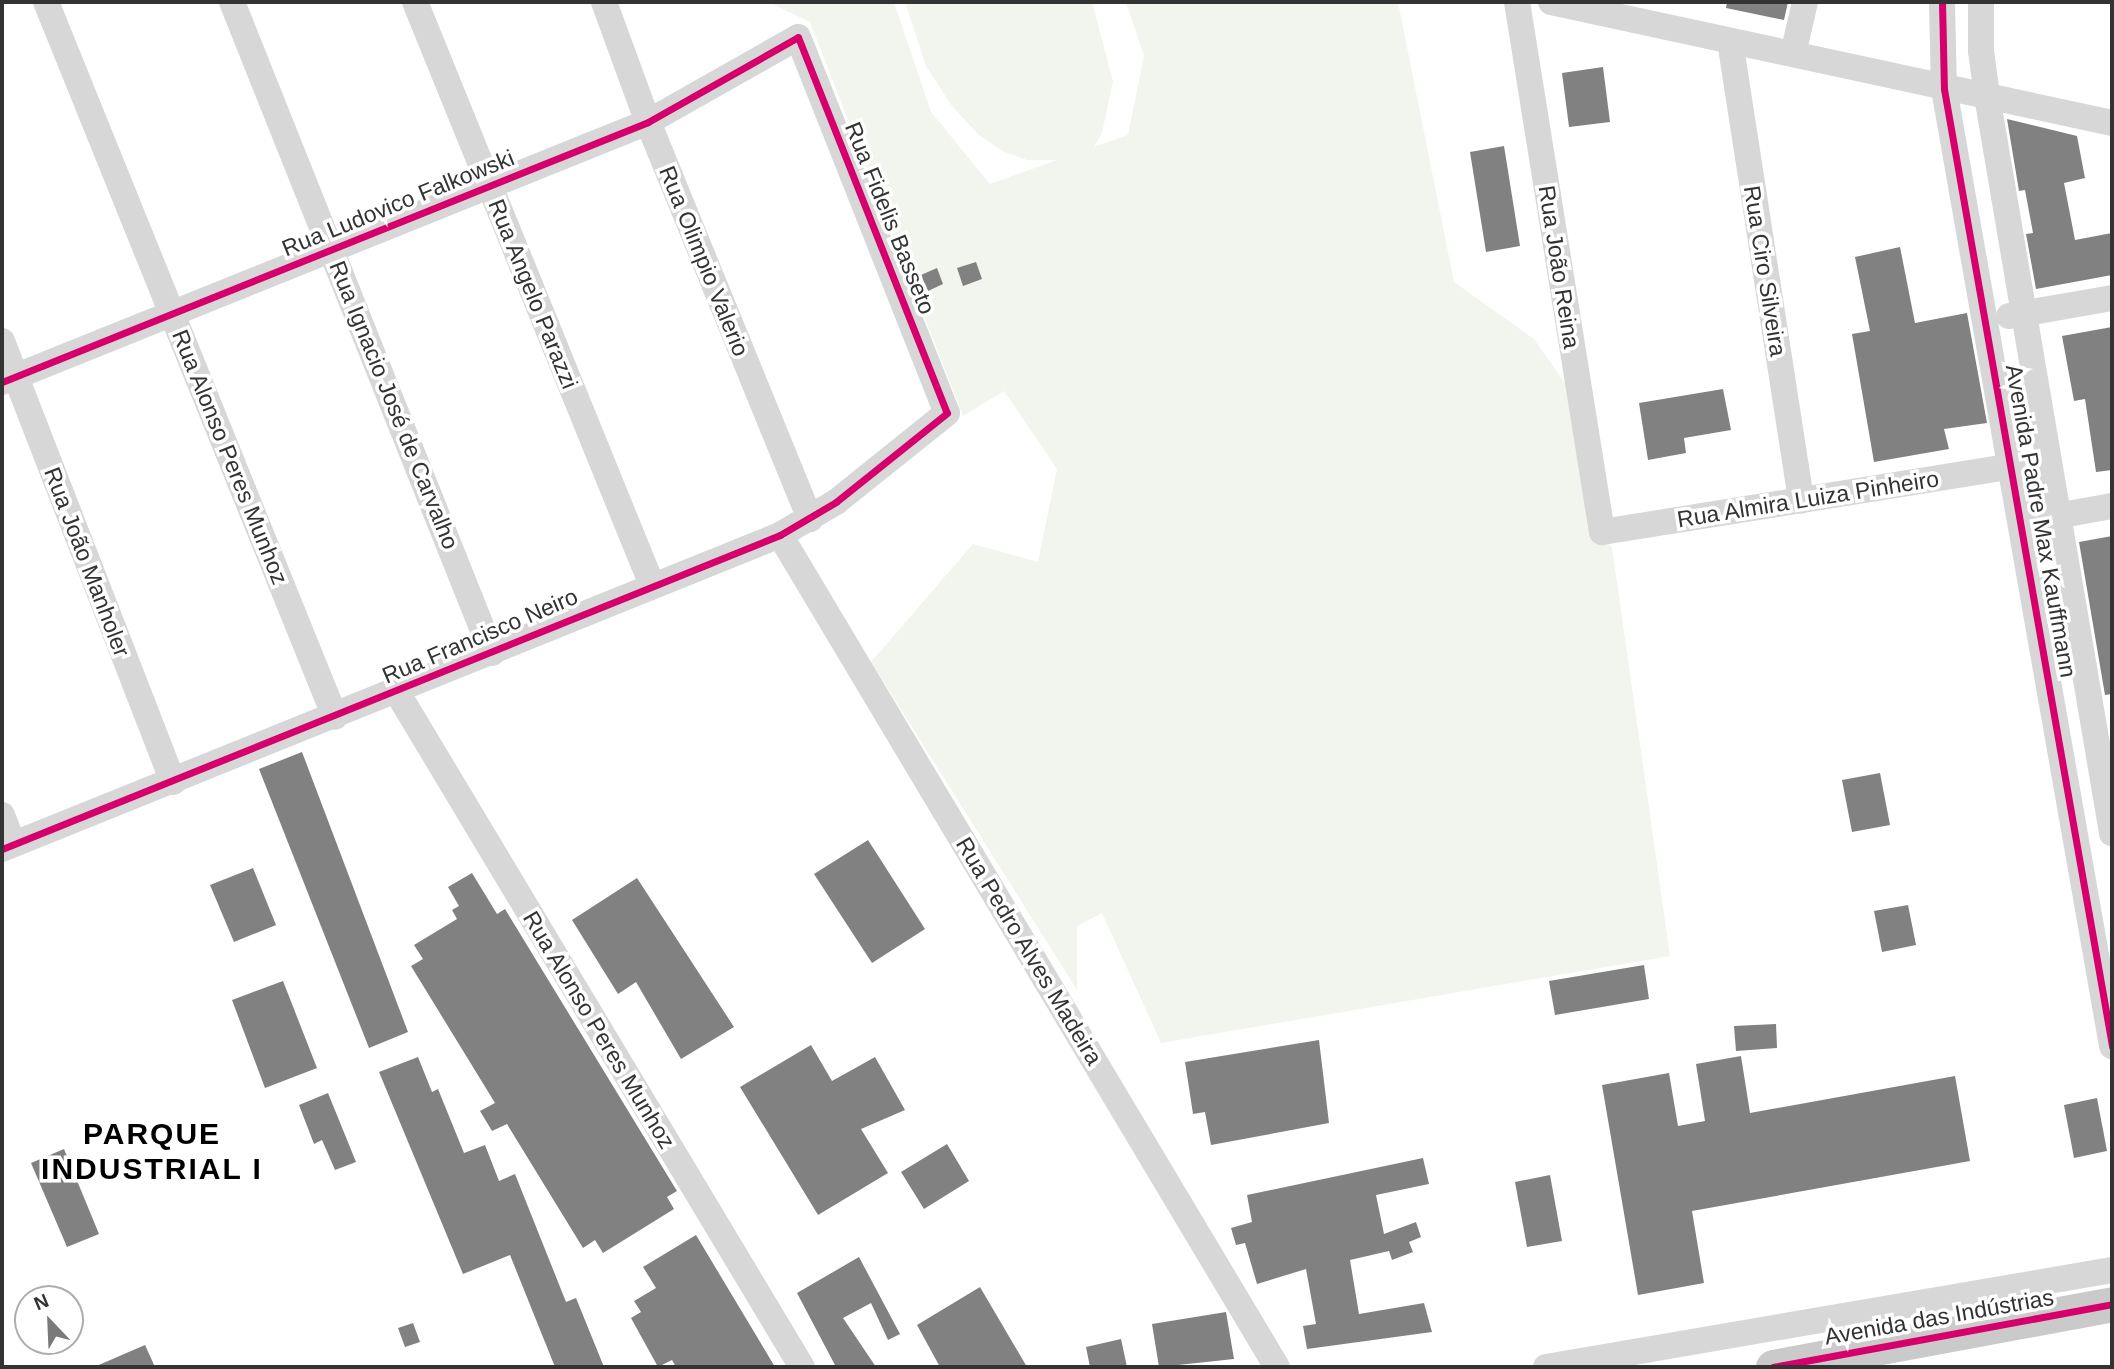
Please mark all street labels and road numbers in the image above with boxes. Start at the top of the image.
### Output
street label: Rua Fidelis Basseto [839,118,941,318]
street label: Rua Ludovico Falkowski [278,144,518,262]
street label: Rua Olimpio Valerio [653,162,755,360]
street label: Rua João Reina [1532,183,1586,351]
street label: Rua Ciro Silveira [1738,184,1792,358]
street label: Rua Angelo Parazzi [482,195,584,393]
street label: Rua Ignacio José de Carvalho [323,257,465,553]
street label: Rua Alonso Peres Munhoz [166,325,294,589]
street label: Avenida Padre Max Kauffmann [2000,362,2082,680]
street label: Rua João Manholer [38,463,136,661]
street label: Rua Almira Luiza Pinheiro [1675,465,1941,533]
street label: Rua Francisco Neiro [378,582,582,690]
street label: Rua Pedro Alves Madeira [950,832,1108,1070]
street label: Rua Alonso Peres Munhoz [517,906,681,1154]
street label: Avenida das Indústrias [1822,1283,2056,1351]

